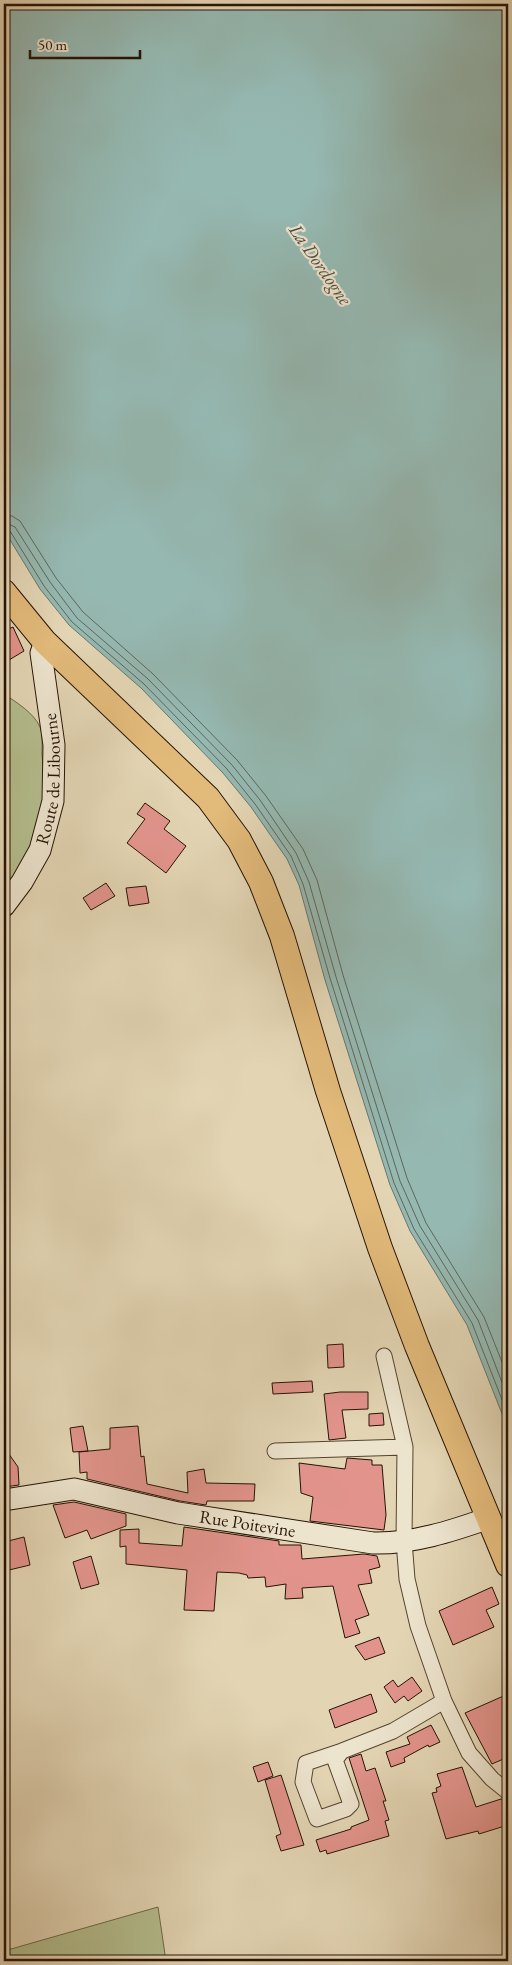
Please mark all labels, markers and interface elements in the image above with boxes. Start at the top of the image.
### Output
scale bar [30,28,140,60]
text: 50 m [38,35,67,54]
water label: La Dordogne [283,218,358,311]
street label: Route de Libourne [30,712,65,847]
street label: Rue Poitevine [198,1504,297,1542]

